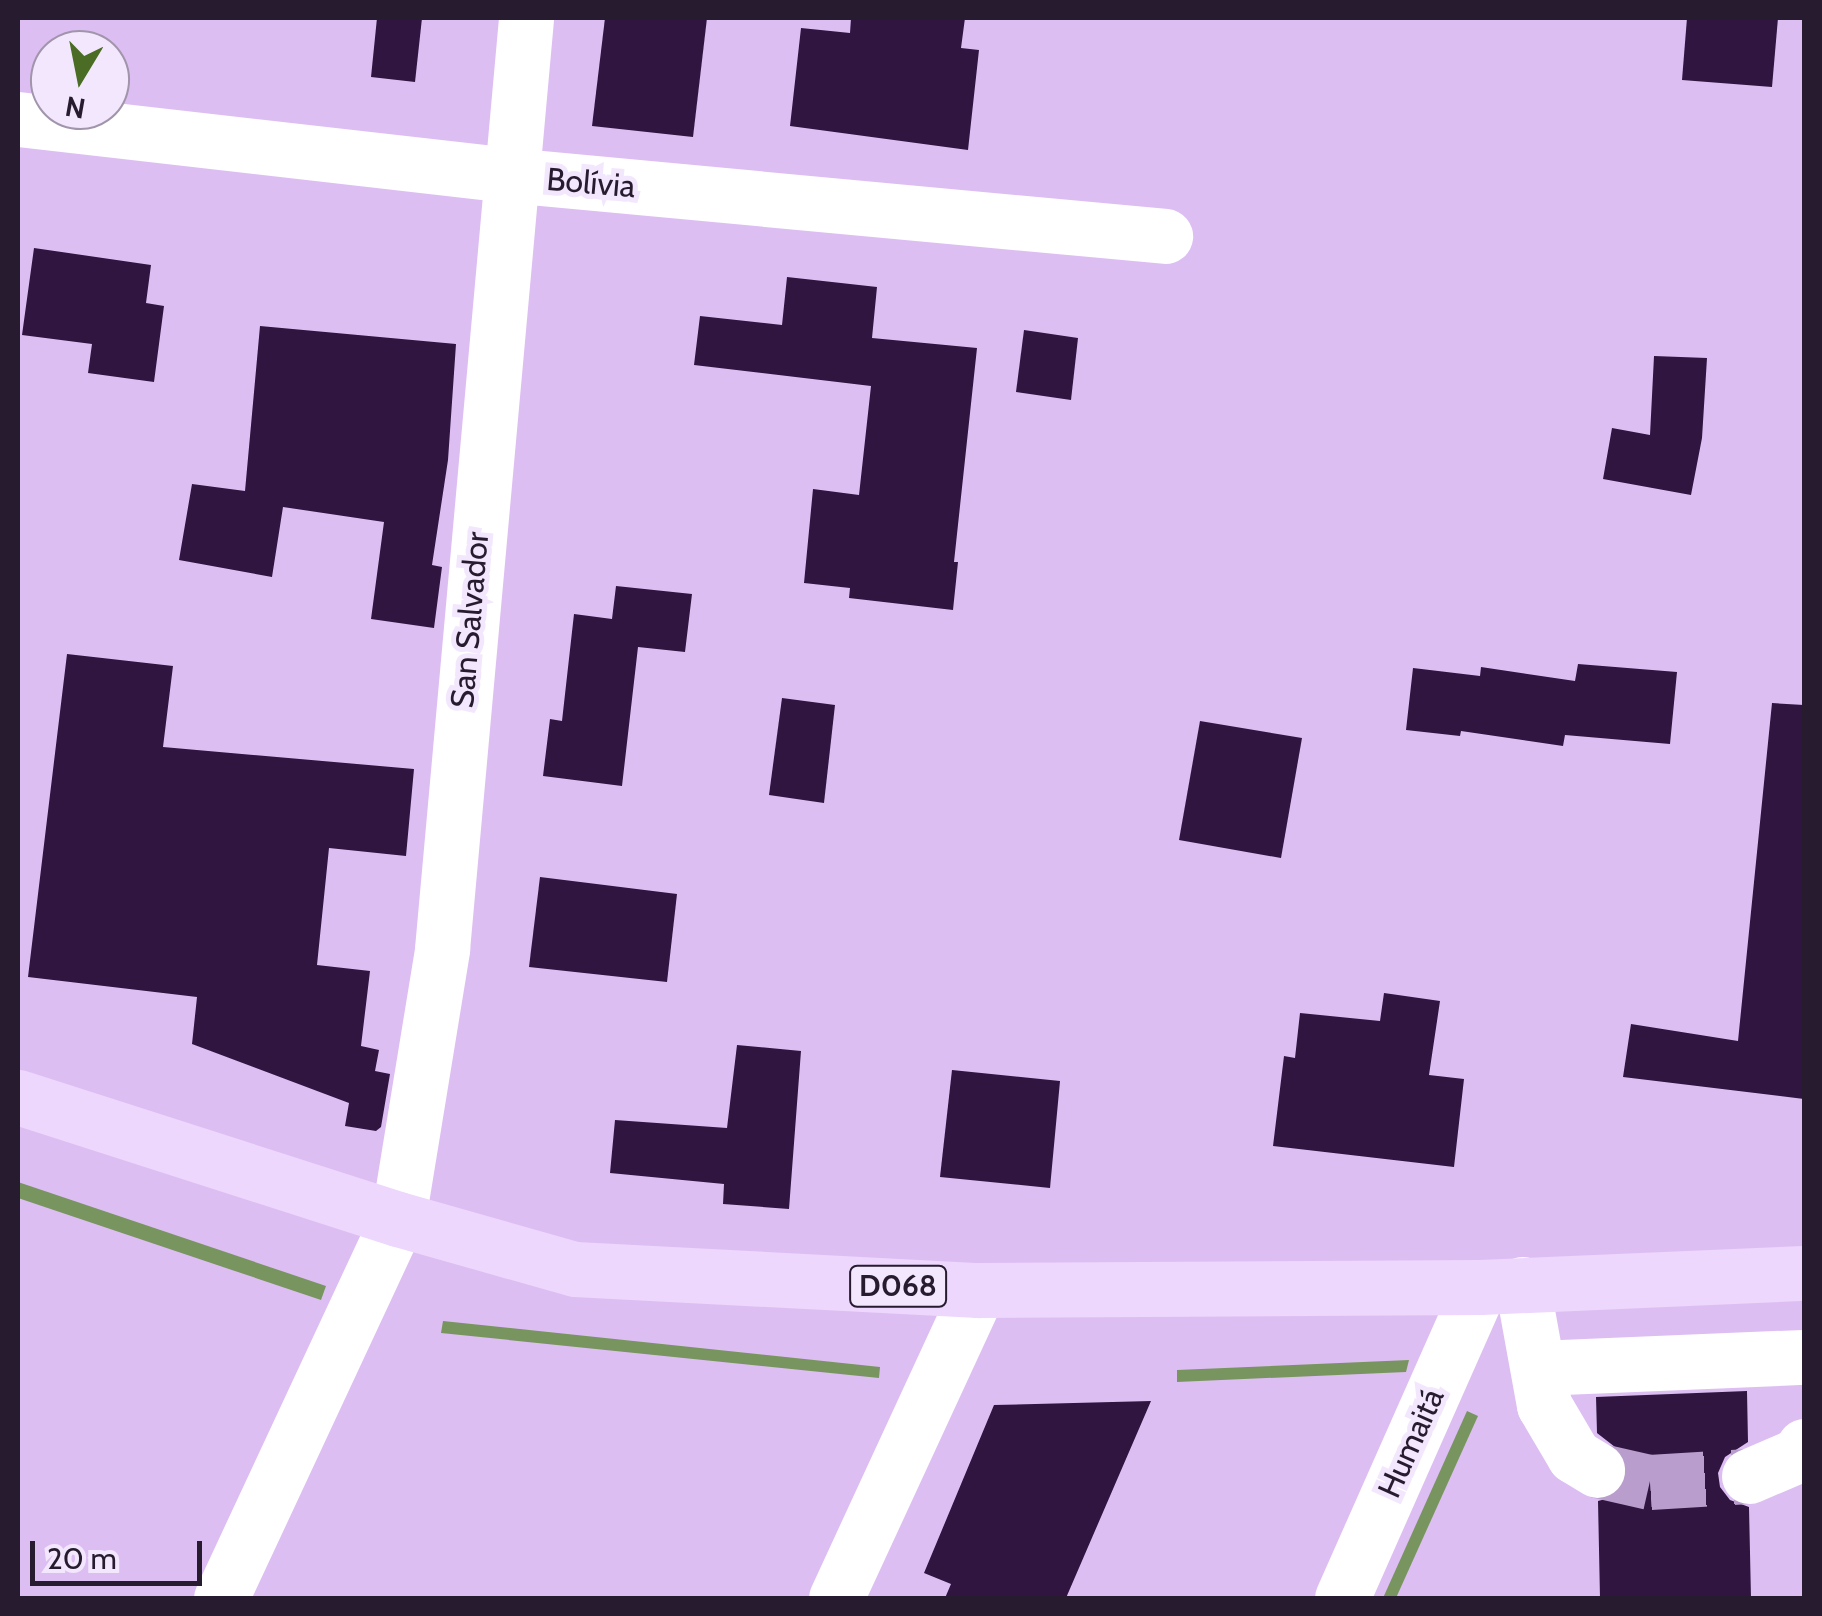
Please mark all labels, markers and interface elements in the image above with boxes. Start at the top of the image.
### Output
north arrow [30,30,130,130]
text: N [62,89,88,126]
street label: Bolívia [545,160,637,206]
street label: San Salvador [443,530,497,710]
road number: D068 [848,1261,948,1311]
street label: Humaitá [1370,1382,1452,1504]
scale bar [35,1521,208,1583]
text: 20 m [47,1540,117,1577]

